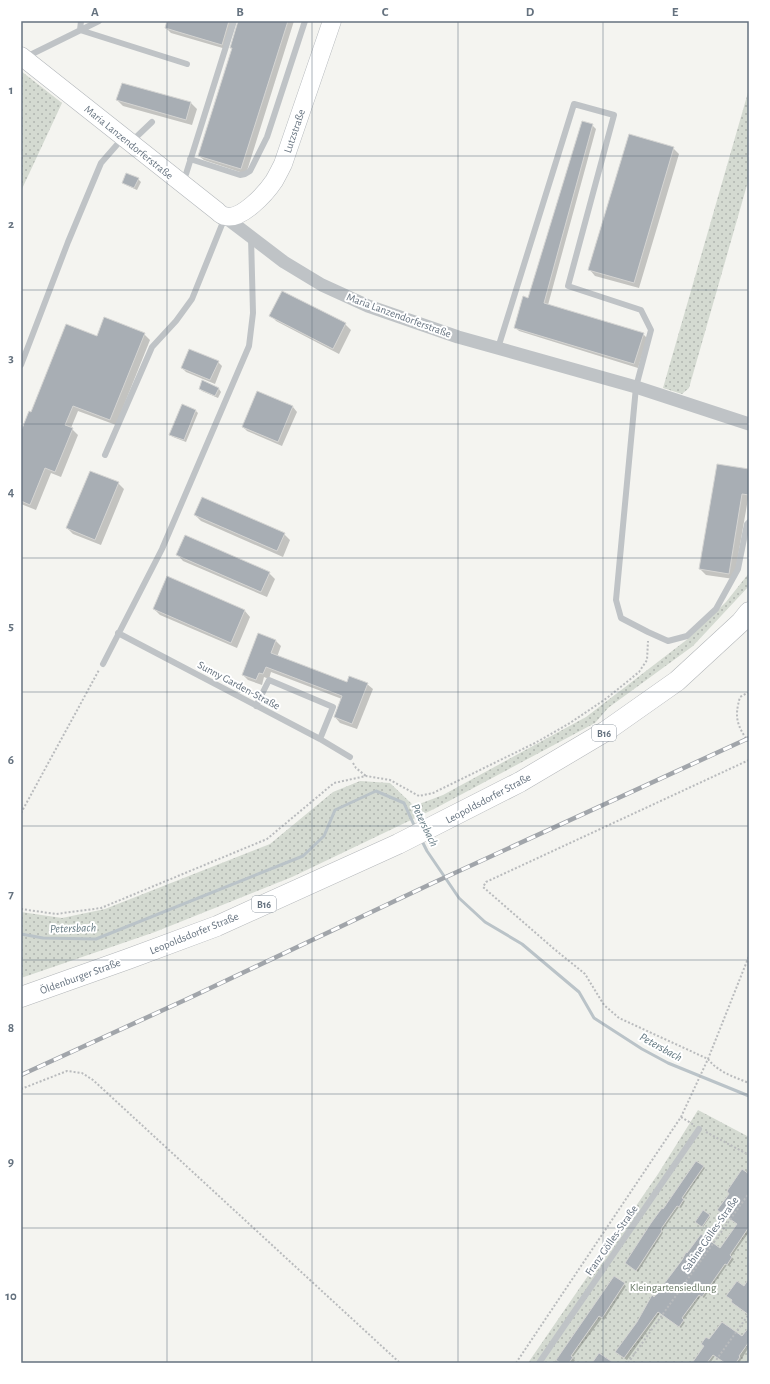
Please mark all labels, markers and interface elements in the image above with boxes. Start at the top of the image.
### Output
text: A [91,6,99,19]
text: B [236,6,244,19]
text: C [382,6,389,19]
text: D [526,6,535,19]
text: E [672,6,679,19]
text: 1 [9,84,13,97]
street label: Maria Lanzendorferstraße [82,103,175,181]
street label: Lutzstraße [282,108,307,154]
text: 2 [8,218,14,231]
street label: Maria Lanzendorferstraße [345,291,453,340]
text: 3 [8,352,14,365]
text: 4 [8,486,15,499]
text: 5 [8,620,14,633]
street label: Sunny Garden-Straße [196,659,282,712]
road number: B16 [592,725,616,741]
text: 6 [8,754,14,767]
street label: Leopoldsdorfer Straße [444,771,533,826]
water label: Petersbach [409,802,441,848]
text: 7 [8,888,14,901]
road number: B16 [252,896,276,912]
street label: Leopoldsdorfer Straße [148,911,240,956]
water label: Petersbach [50,921,96,935]
street label: Öldenburger Straße [38,957,122,996]
text: 8 [8,1022,14,1035]
water label: Petersbach [638,1031,684,1063]
text: 9 [8,1156,14,1169]
street label: Sabine Gölles-Straße [680,1195,740,1274]
street label: Franz Gölles-Straße [583,1203,640,1277]
park label: Kleingartensiedlung [630,1282,717,1293]
text: 10 [5,1290,17,1303]

